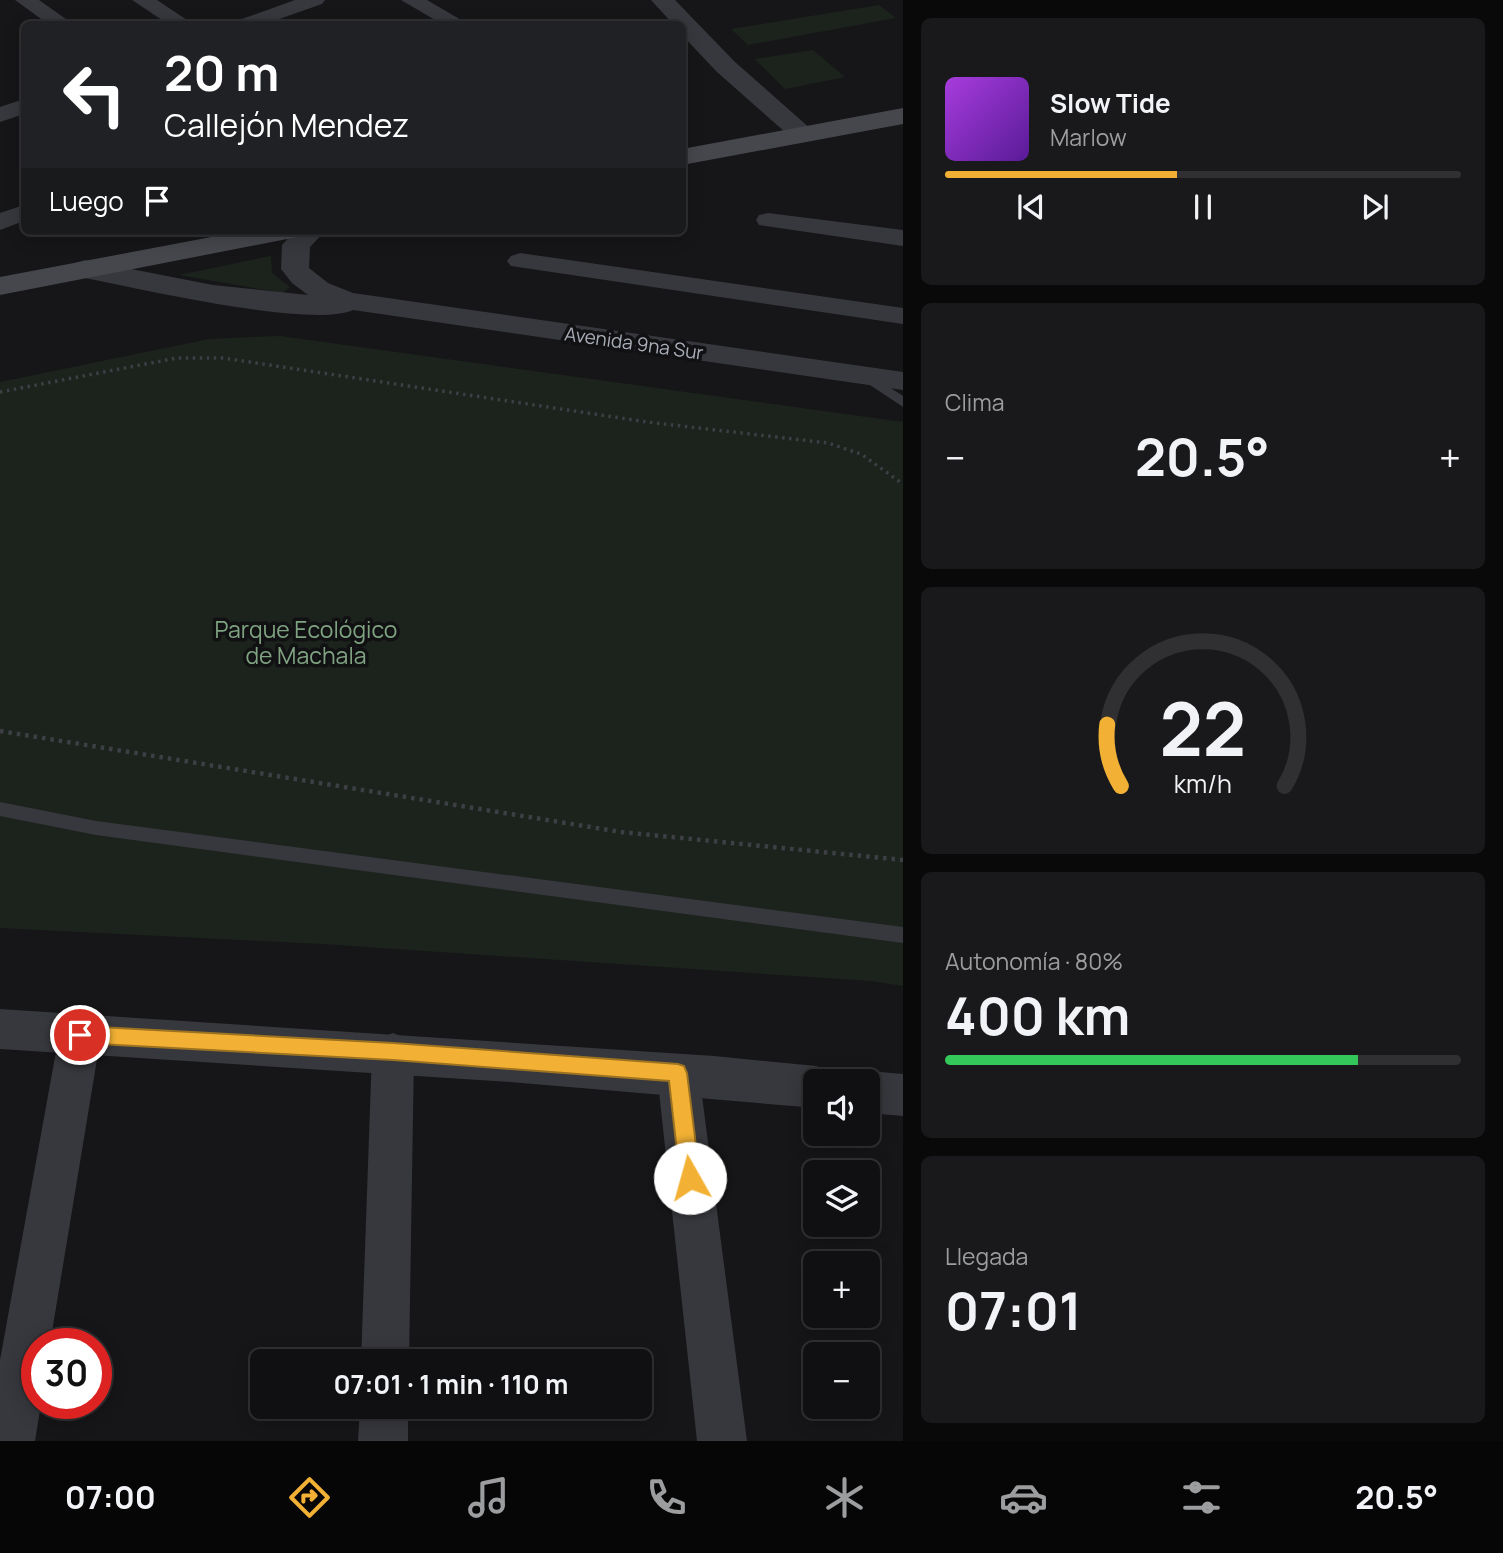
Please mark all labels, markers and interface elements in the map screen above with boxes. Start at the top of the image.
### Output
text: 20 m [164,39,279,106]
icon: left [49,49,140,140]
text: Slow Tide [1050,85,1171,121]
text: Callejón Mendez [164,103,409,147]
text: Marlow [1050,121,1127,153]
icon: arrive [138,182,176,220]
text: Luego [49,183,124,219]
icon: previous [1012,188,1050,226]
icon: pause [1184,188,1222,226]
icon: next [1356,188,1394,226]
street label: Avenida 9na Sur [563,320,705,366]
text: Clima [945,386,1004,418]
text: 20.5° [1135,421,1270,492]
text: − [945,431,966,483]
text: + [1439,431,1461,483]
park label: Parque Ecológico de Machala [215,613,397,671]
text: 22 [1160,679,1246,779]
text: km/h [1174,766,1232,801]
text: Autonomía · 80% [945,945,1123,977]
text: 400 km [945,980,1130,1051]
pin [50,1005,110,1065]
icon: arrive [61,1016,99,1054]
map controls [803,1069,880,1419]
button: sound [803,1069,880,1146]
position arrow [653,1141,727,1215]
button: layers [803,1160,880,1237]
text: Llegada [945,1240,1028,1272]
button: + [803,1251,880,1328]
text: 07:01 [945,1275,1082,1346]
speed limit sign: 30 [21,1328,112,1419]
button: − [803,1342,880,1419]
text: 07:01 · 1 min · 110 m [333,1366,569,1402]
icon: directions [285,1473,334,1522]
icon: music [464,1473,513,1522]
icon: phone [642,1473,691,1522]
icon: climate [820,1473,869,1522]
icon: car [999,1473,1048,1522]
icon: filters [1177,1473,1226,1522]
text: 07:00 [65,1475,156,1519]
text: 20.5° [1355,1475,1438,1519]

